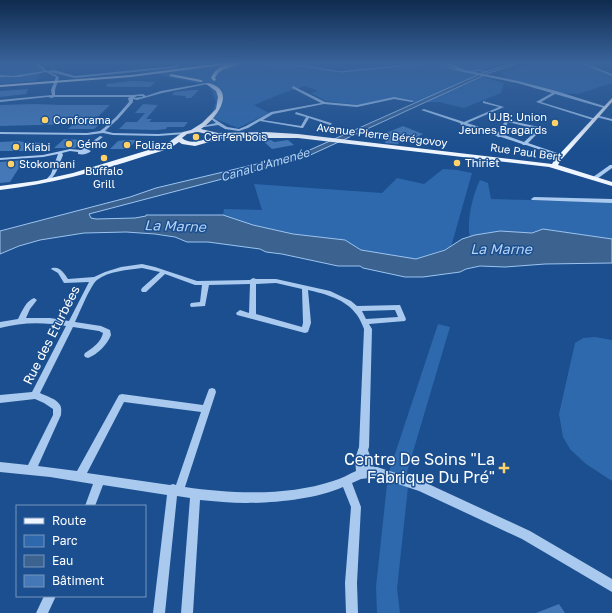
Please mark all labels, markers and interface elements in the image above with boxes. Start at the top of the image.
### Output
place label: UJB: Union Jeunes Bragards [459,110,547,136]
place label: Conforama [53,113,111,126]
marker: Conforama [40,115,50,125]
marker: UJB: Union Jeunes Bragards [550,118,560,128]
street label: Avenue Pierre Bérégovoy [316,120,448,149]
place label: Cerf en bois [204,130,267,143]
marker: Cerf en bois [191,132,201,142]
place label: Gémo [77,137,108,150]
place label: Foliaza [135,138,173,151]
marker: Gémo [64,139,74,149]
place label: Kiabi [24,140,51,153]
marker: Foliaza [122,140,132,150]
street label: Rue Paul Bert [490,140,563,163]
marker: Kiabi [11,142,21,152]
water label: Canal d'Amenée [219,144,312,184]
marker: Buffalo Grill [99,153,109,163]
place label: Thiriet [465,156,500,169]
place label: Stokomani [19,157,75,170]
marker: Thiriet [452,158,462,168]
marker: Stokomani [6,159,16,169]
place label: Buffalo Grill [85,164,123,190]
water label: La Marne [144,216,207,235]
water label: La Marne [470,240,533,257]
street label: Rue des Eturbées [19,283,83,387]
place label: Centre De Soins "La Fabrique Du Pré" [344,449,495,487]
marker: Centre De Soins "La Fabrique Du Pré" [498,462,510,474]
legend [16,505,146,597]
text: Route [52,513,86,528]
text: Parc [52,533,78,548]
text: Eau [52,553,73,568]
text: Bâtiment [52,573,105,588]

